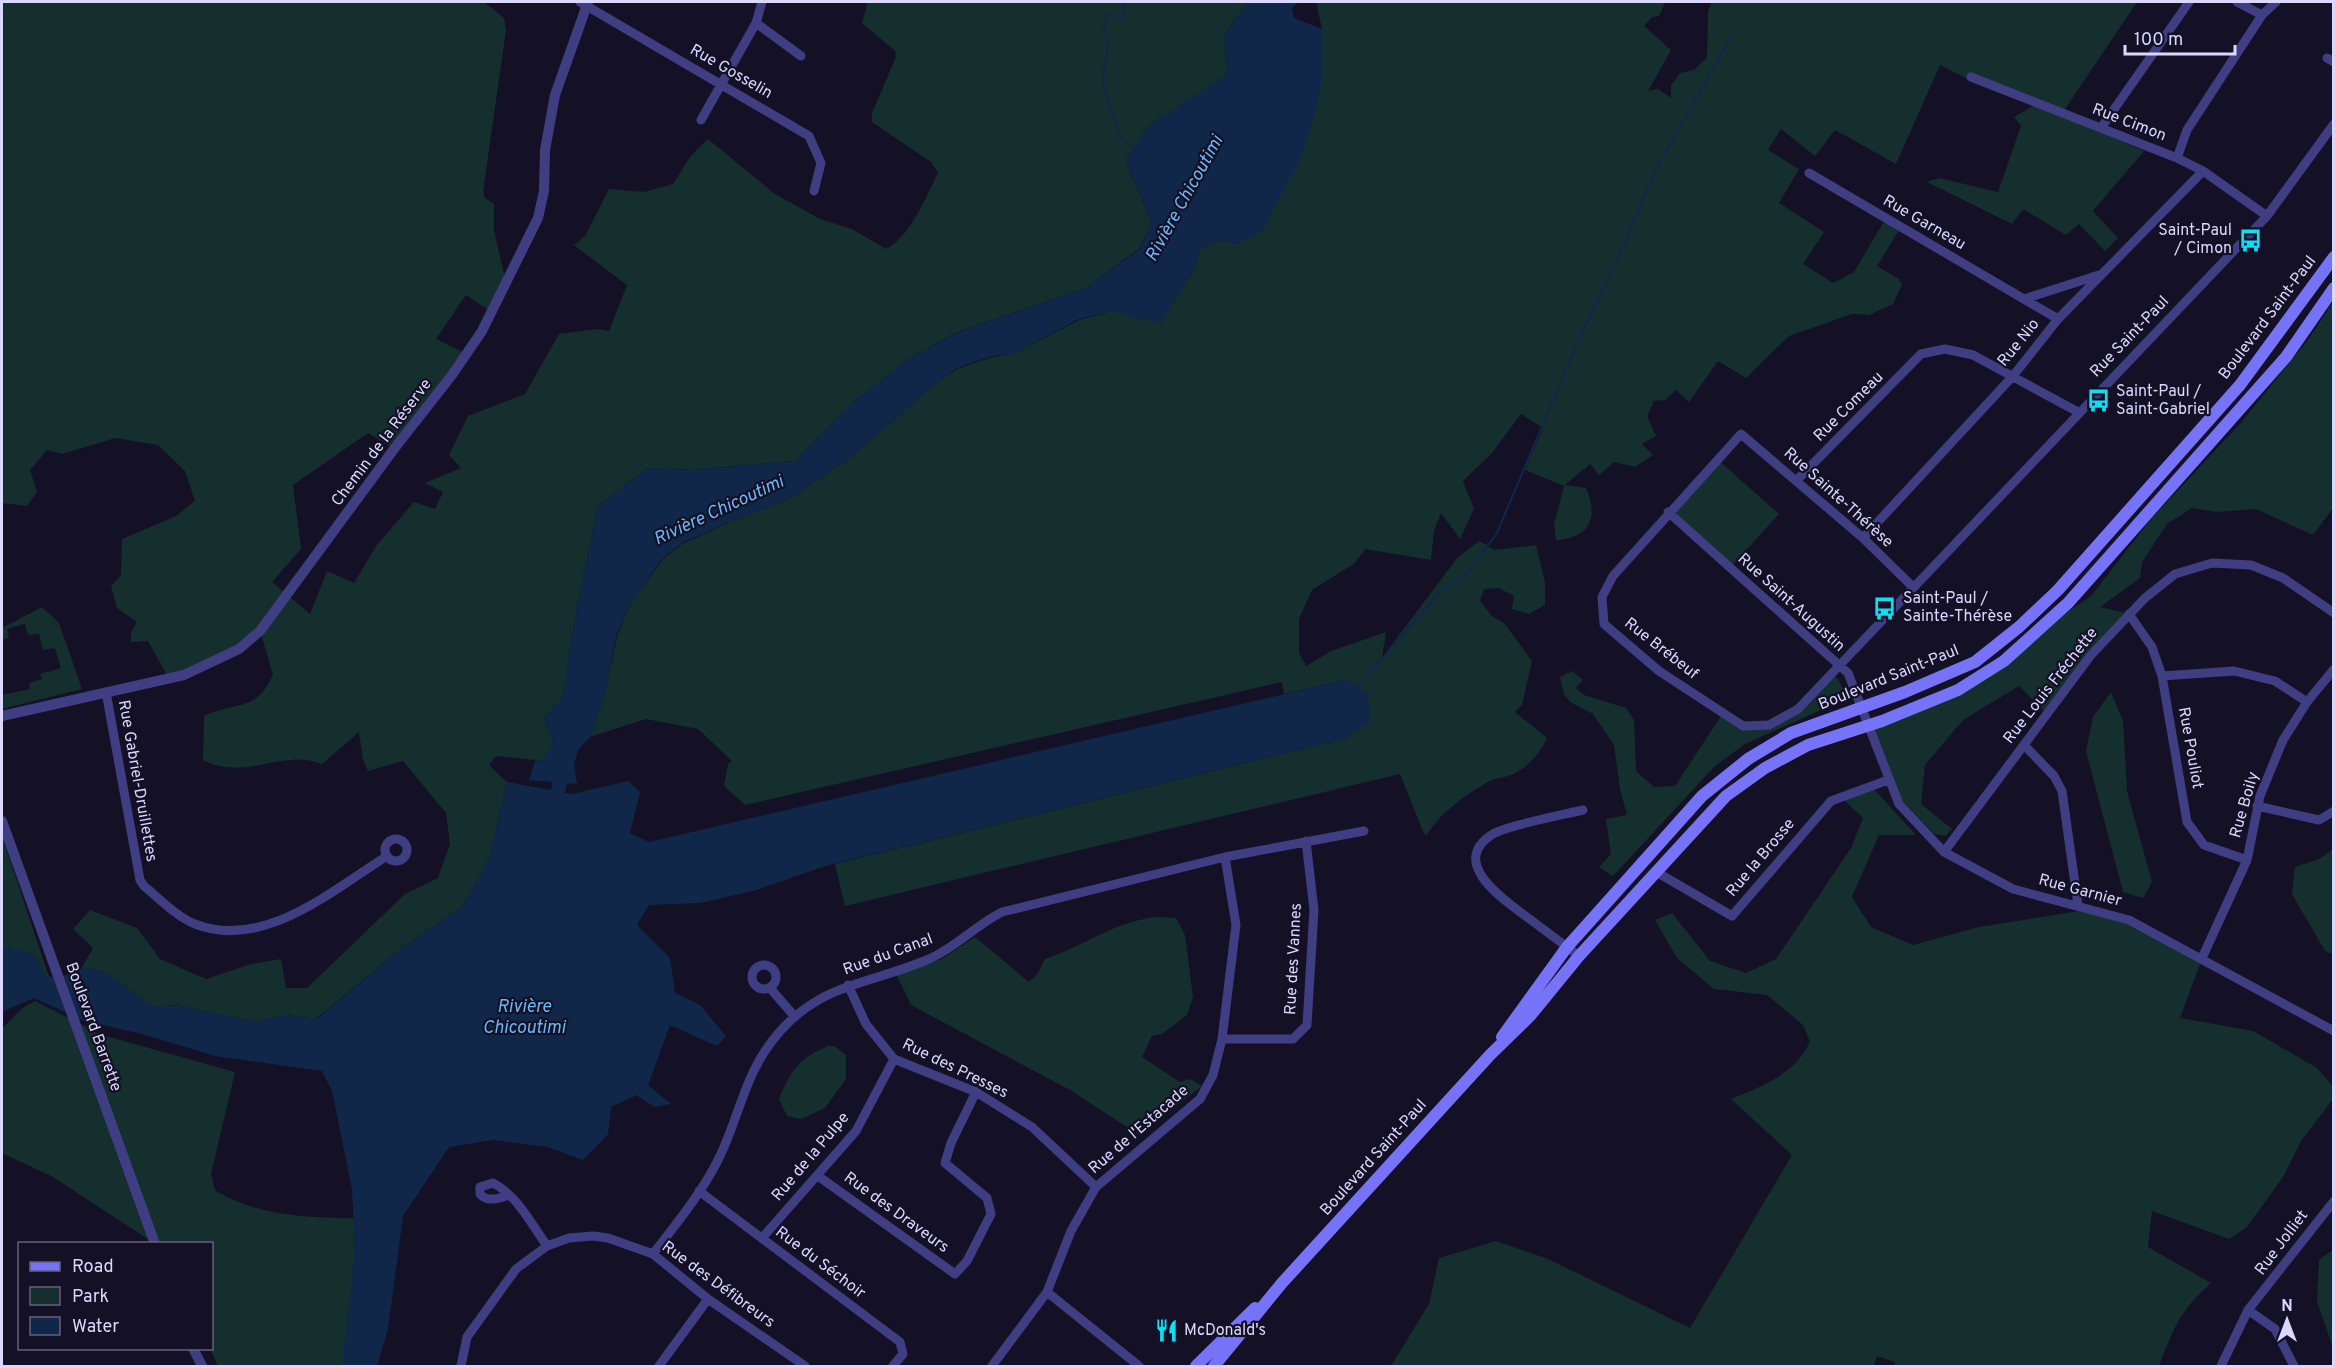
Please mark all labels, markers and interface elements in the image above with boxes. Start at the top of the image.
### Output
scale bar [2125,18,2234,56]
text: 100 m [2134,29,2183,52]
street label: Rue Gosselin [686,40,776,104]
street label: Rue Cimon [2089,100,2169,146]
water label: Rivière Chicoutimi [1141,130,1230,266]
street label: Rue Garneau [1879,191,1969,255]
place label: Saint-Paul / Cimon [2158,221,2232,259]
bus stop icon: Saint-Paul / Cimon [2237,227,2263,253]
street label: Boulevard Saint-Paul [2215,252,2321,384]
street label: Rue Saint-Paul [2086,292,2174,382]
street label: Rue Nio [1994,315,2044,371]
street label: Rue Comeau [1810,368,1888,446]
street label: Chemin de la Réserve [328,375,436,511]
place label: Saint-Paul / Saint-Gabriel [2116,382,2210,420]
bus stop icon: Saint-Paul / Saint-Gabriel [2085,388,2111,414]
street label: Rue Sainte-Thérèse [1779,443,1897,553]
water label: Rivière Chicoutimi [650,470,789,551]
street label: Rue Saint-Augustin [1733,549,1849,657]
place label: Saint-Paul / Sainte-Thérèse [1903,589,2012,627]
bus stop icon: Saint-Paul / Sainte-Thérèse [1872,595,1898,621]
street label: Rue Brébeuf [1620,614,1703,685]
street label: Rue Louis Fréchette [1999,624,2103,748]
street label: Boulevard Saint-Paul [1816,641,1962,715]
street label: Rue Gabriel-Druillettes [113,699,161,863]
street label: Rue Pouliot [2173,705,2207,791]
street label: Rue Boily [2226,770,2264,840]
street label: Rue la Brosse [1722,815,1800,901]
street label: Rue Garnier [2036,870,2124,912]
street label: Rue des Vannes [1281,902,1307,1016]
street label: Rue du Canal [840,930,936,980]
street label: Boulevard Barrette [60,960,126,1094]
water label: Rivière Chicoutimi [483,996,567,1040]
street label: Rue des Presses [899,1035,1011,1103]
street label: Rue de l'Estacade [1085,1081,1193,1179]
street label: Boulevard Saint-Paul [1316,1096,1432,1220]
street label: Rue de la Pulpe [768,1108,854,1206]
street label: Rue des Draveurs [840,1168,952,1258]
street label: Rue Jolliet [2251,1207,2313,1279]
street label: Rue du Séchoir [771,1223,869,1303]
street label: Rue des Défibreurs [657,1237,779,1333]
legend [18,1242,213,1350]
text: Road [72,1256,114,1279]
text: Park [72,1286,109,1309]
north arrow [2257,1290,2317,1350]
text: N [2281,1297,2293,1317]
text: Water [72,1316,119,1339]
restaurant icon: McDonald's [1153,1318,1179,1344]
place label: McDonald's [1184,1321,1266,1341]

